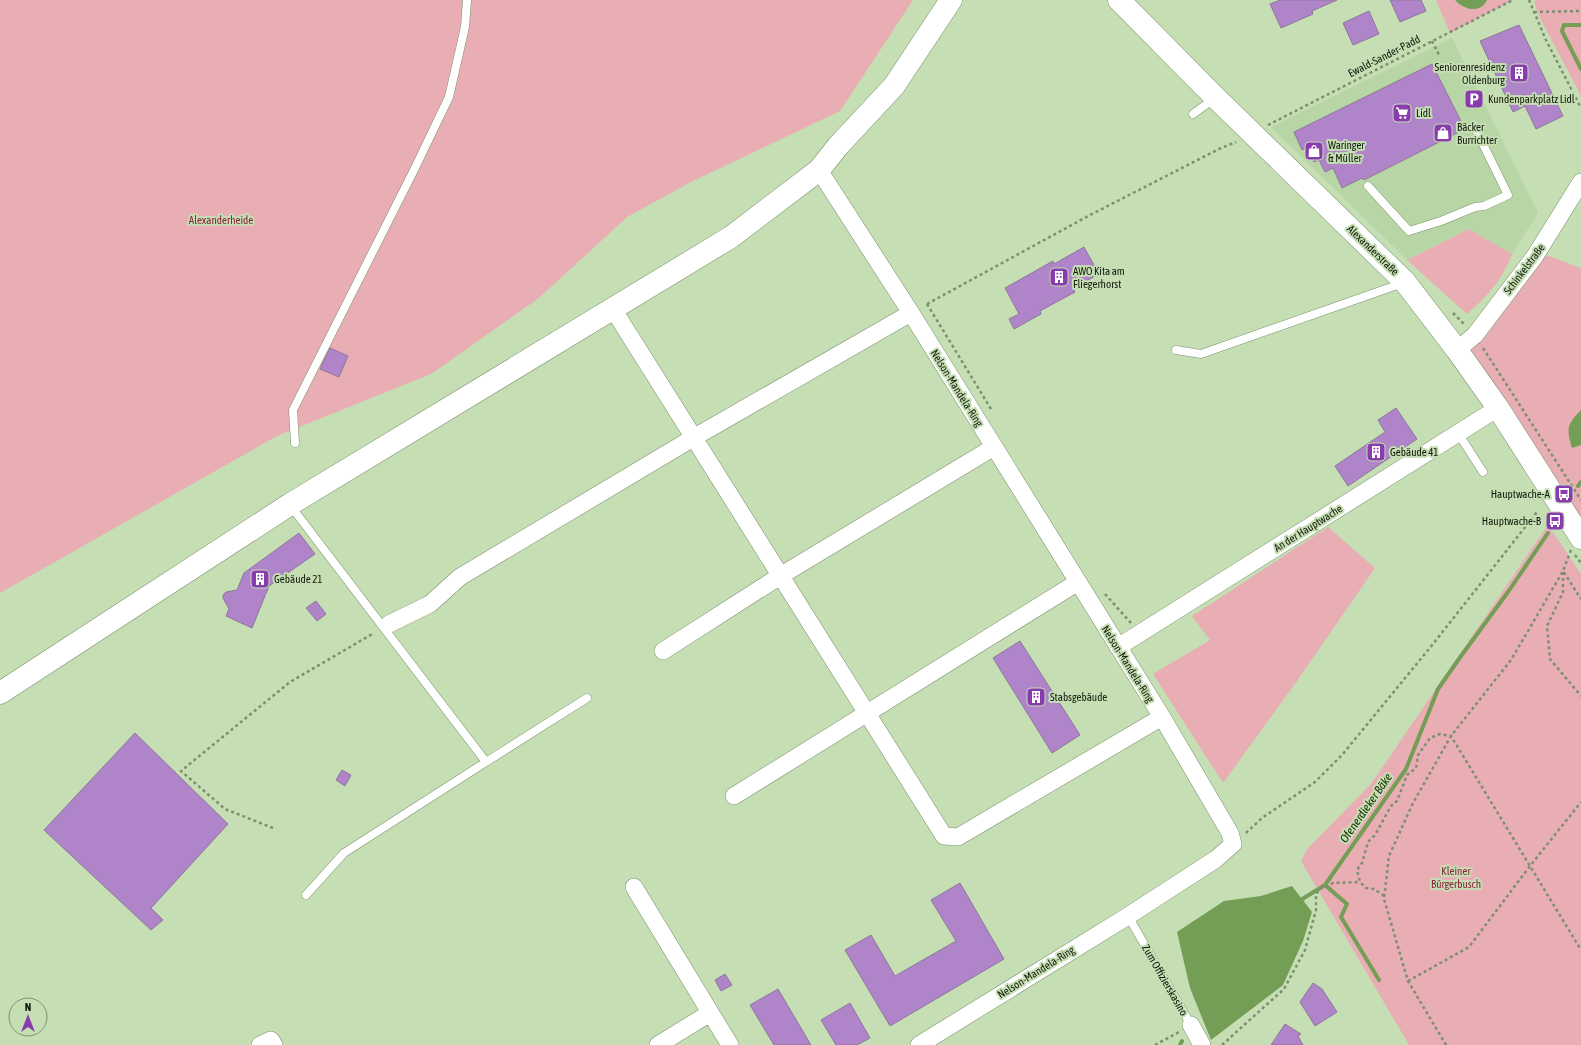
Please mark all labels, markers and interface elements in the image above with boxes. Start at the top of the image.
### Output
street label: Ewald-Sander-Padd [1346,33,1422,79]
place label: Seniorenresidenz Oldenburg [1435,61,1505,86]
building icon: Seniorenresidenz Oldenburg [1508,62,1530,84]
parking icon: Kundenparkplatz Lidl [1463,88,1485,110]
place label: Kundenparkplatz Lidl [1488,93,1575,105]
supermarket icon: Lidl [1391,102,1413,124]
place label: Lidl [1416,107,1431,119]
place label: Bäcker Burrichter [1457,121,1498,146]
shop icon: Bäcker Burrichter [1432,122,1454,144]
place label: Waringer & Müller [1328,139,1365,164]
shop icon: Waringer & Müller [1303,140,1325,162]
park label: Alexanderheide [189,214,253,226]
street label: Alexanderstraße [1345,222,1401,278]
street label: Schinkelstraße [1501,242,1547,296]
place label: AWO Kita am Fliegerhorst [1073,265,1125,290]
building icon: AWO Kita am Fliegerhorst [1048,266,1070,288]
street label: Nelson-Mandela-Ring [928,347,986,429]
building icon: Gebäude 41 [1365,441,1387,463]
place label: Gebäude 41 [1390,446,1439,458]
bus stop icon: Hauptwache-A [1553,483,1575,505]
place label: Hauptwache-A [1491,488,1551,500]
street label: An der Hauptwache [1272,502,1344,554]
bus stop icon: Hauptwache-B [1544,510,1566,532]
place label: Hauptwache-B [1482,515,1542,527]
building icon: Gebäude 21 [249,568,271,590]
place label: Gebäude 21 [274,573,323,585]
street label: Nelson-Mandela-Ring [1099,623,1157,705]
building icon: Stabsgebäude [1025,686,1047,708]
place label: Stabsgebäude [1050,691,1107,703]
water label: Ofenerdieker Bäke [1337,770,1395,845]
park label: Kleiner Bürgerbusch [1431,865,1481,890]
street label: Zum Offizierskasino [1140,942,1190,1018]
street label: Nelson-Mandela-Ring [995,943,1077,1001]
north arrow [8,997,48,1037]
text: N [25,1001,31,1013]

